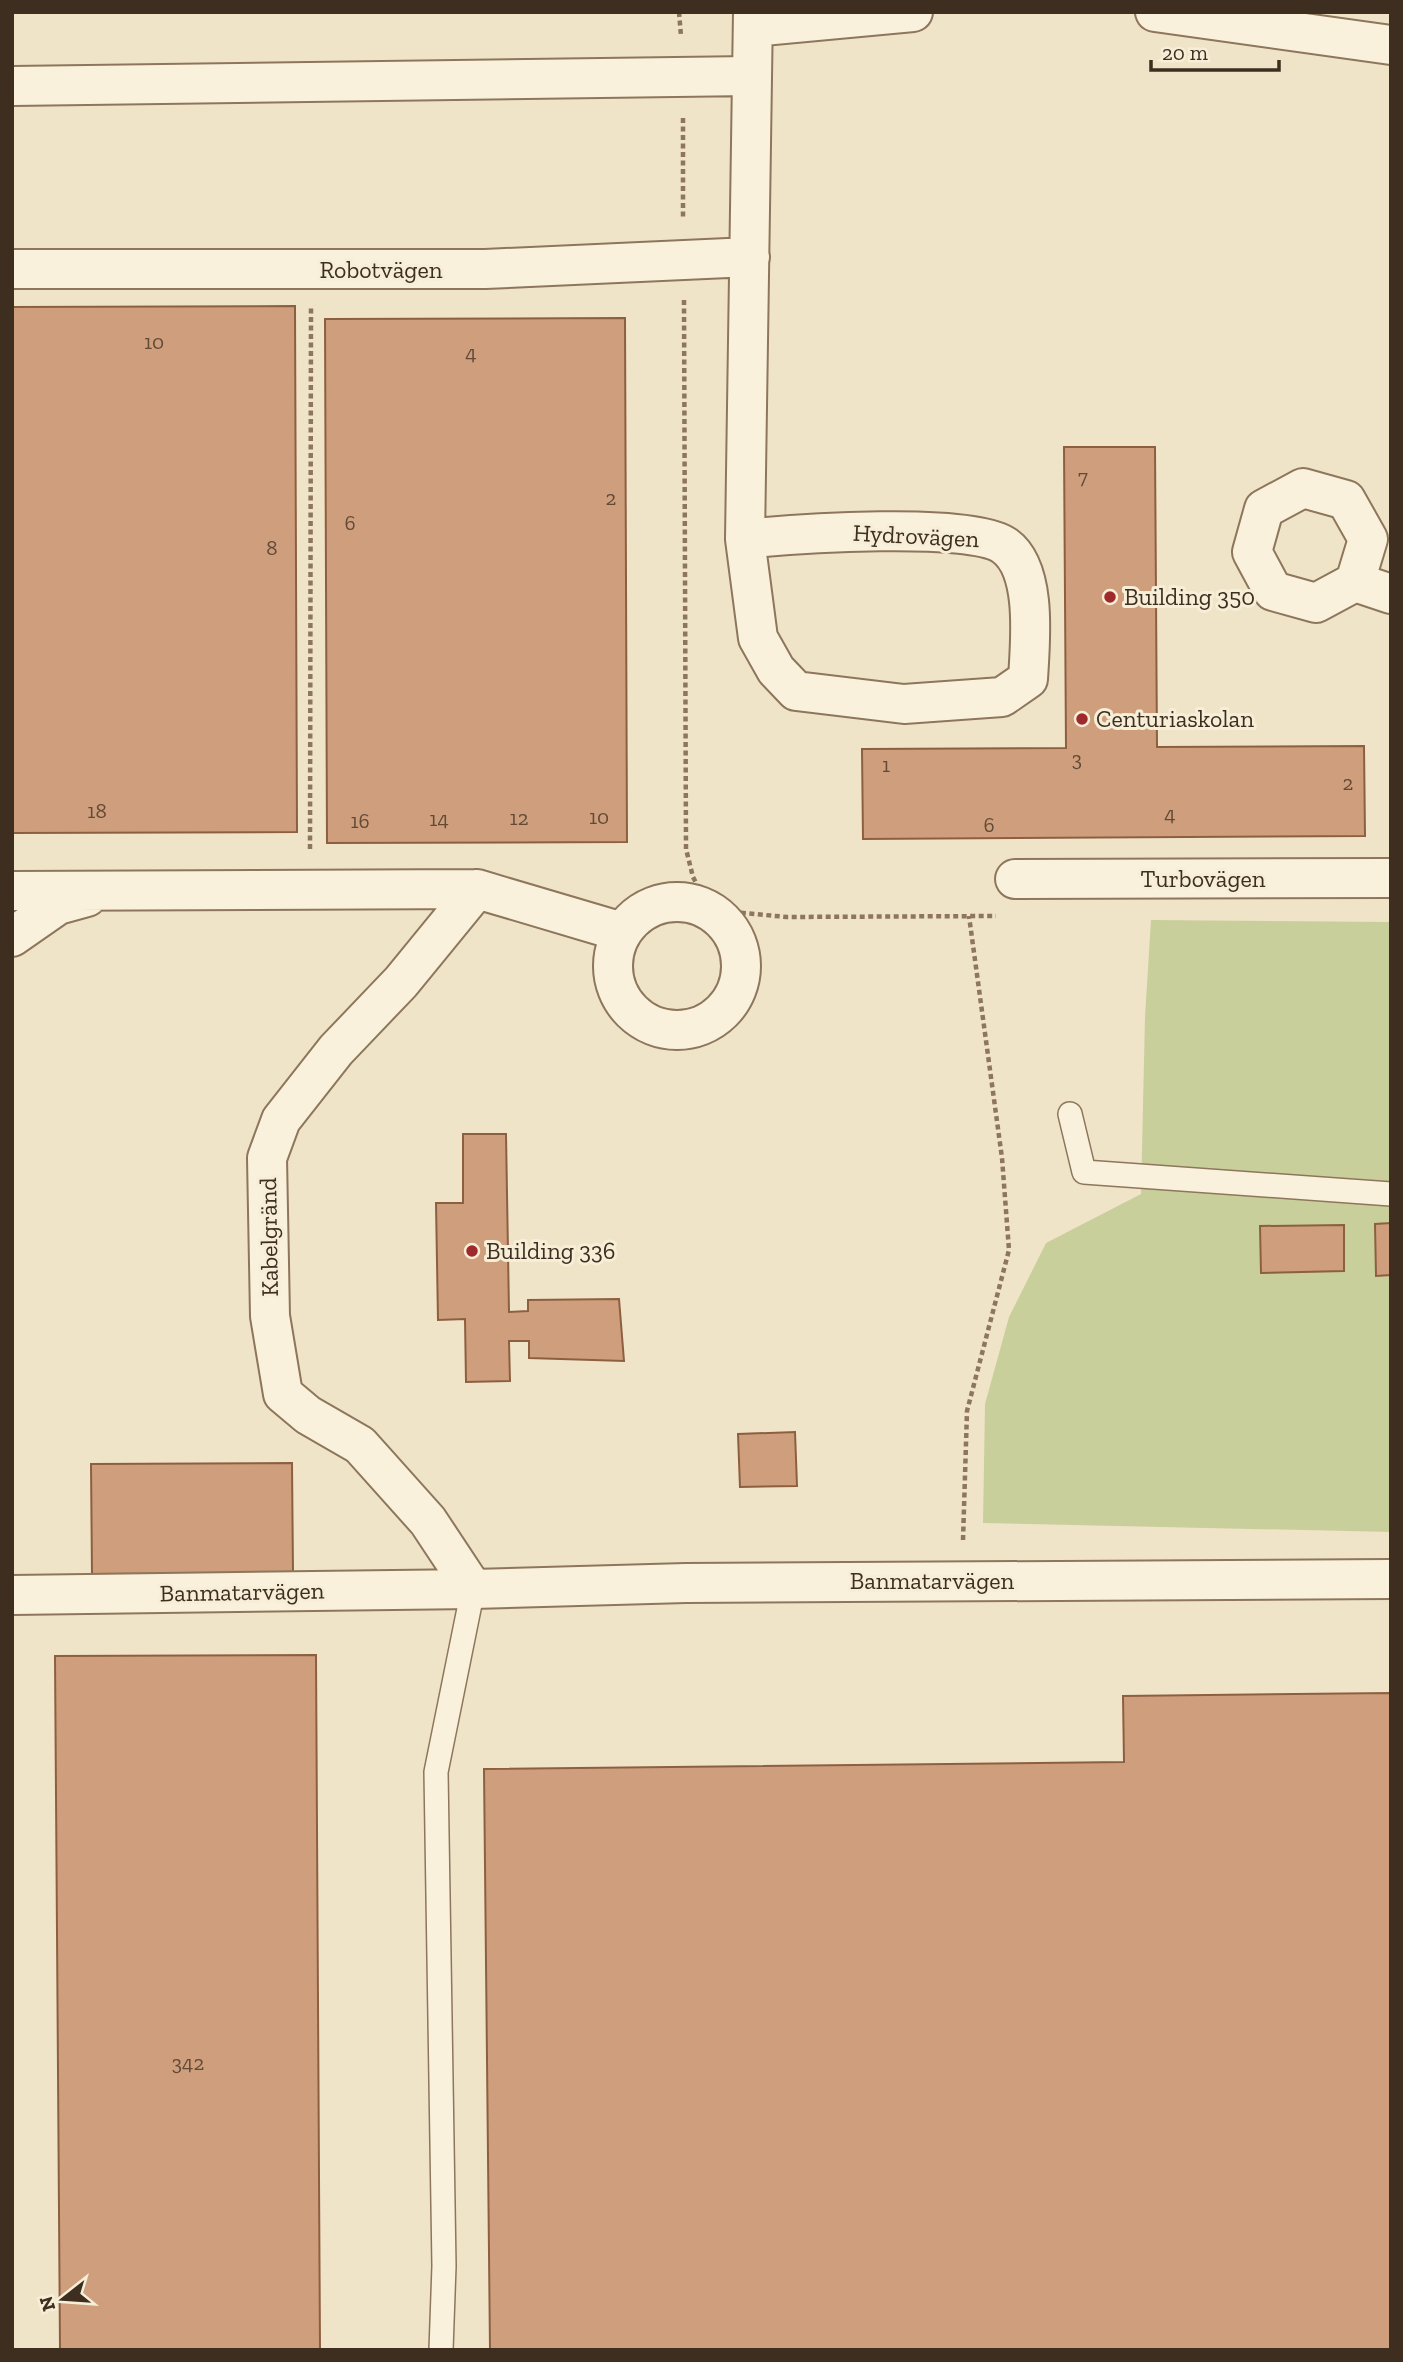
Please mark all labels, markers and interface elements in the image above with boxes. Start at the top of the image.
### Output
scale bar [1151,28,1279,72]
text: 20 m [1162,40,1208,65]
street label: Robotvägen [320,255,443,284]
house number: 10 [144,329,164,354]
house number: 4 [465,340,477,365]
house number: 7 [1078,464,1088,489]
house number: 2 [606,485,616,510]
house number: 6 [344,510,356,535]
street label: Hydrovägen [852,518,980,553]
house number: 8 [266,535,278,560]
place label: Building 350 [1124,582,1255,611]
marker: Building 350 [1102,589,1118,605]
place label: Centuriaskolan [1096,704,1254,733]
marker: Centuriaskolan [1074,711,1090,727]
house number: 3 [1072,746,1082,771]
house number: 1 [882,752,890,777]
house number: 2 [1343,770,1353,795]
house number: 18 [87,798,107,823]
house number: 4 [1164,801,1176,826]
house number: 10 [589,804,609,829]
house number: 12 [510,805,528,830]
house number: 14 [429,806,449,831]
house number: 16 [350,808,370,833]
house number: 6 [983,812,995,837]
street label: Turbovägen [1140,864,1266,893]
street label: Kabelgränd [253,1177,284,1297]
place label: Building 336 [486,1236,616,1265]
marker: Building 336 [464,1243,480,1259]
street label: Banmatarvägen [850,1566,1015,1595]
street label: Banmatarvägen [159,1576,325,1607]
house number: 342 [172,2050,204,2075]
north arrow [28,2264,98,2334]
text: N [34,2294,60,2314]

